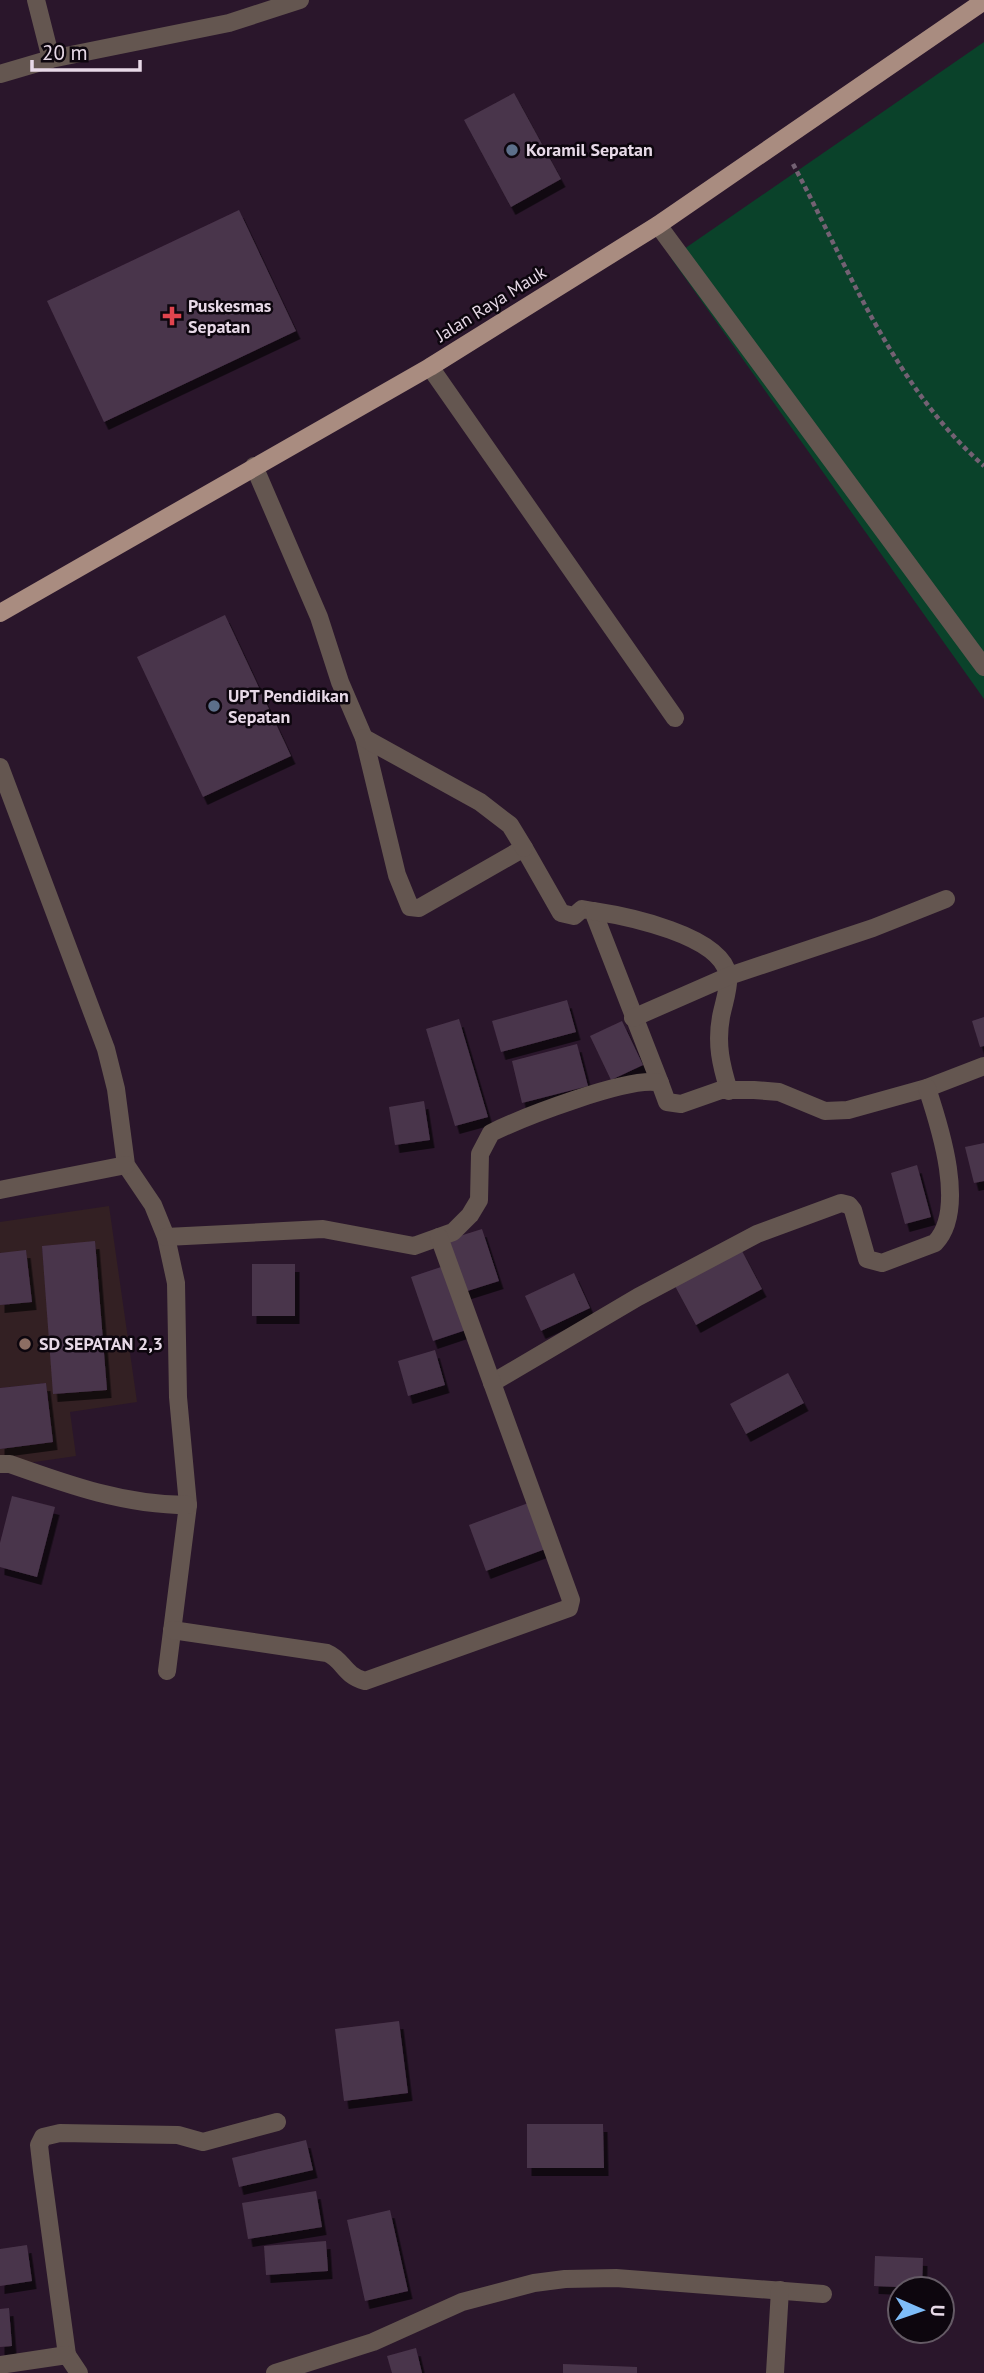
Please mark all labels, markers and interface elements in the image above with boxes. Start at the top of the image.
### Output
scale bar [32,28,140,72]
text: 20 m [42,39,88,66]
place label: Koramil Sepatan [526,138,653,161]
marker: Koramil Sepatan [504,142,520,158]
street label: Jalan Raya Mauk [430,260,551,347]
place label: Puskesmas Sepatan [188,294,272,338]
marker: Puskesmas Sepatan [162,306,182,326]
place label: UPT Pendidikan Sepatan [228,684,349,728]
marker: UPT Pendidikan Sepatan [206,698,222,714]
place label: SD SEPATAN 2,3 [39,1332,163,1355]
marker: SD SEPATAN 2,3 [17,1336,33,1352]
north arrow [886,2275,956,2345]
text: U [926,2304,950,2317]

